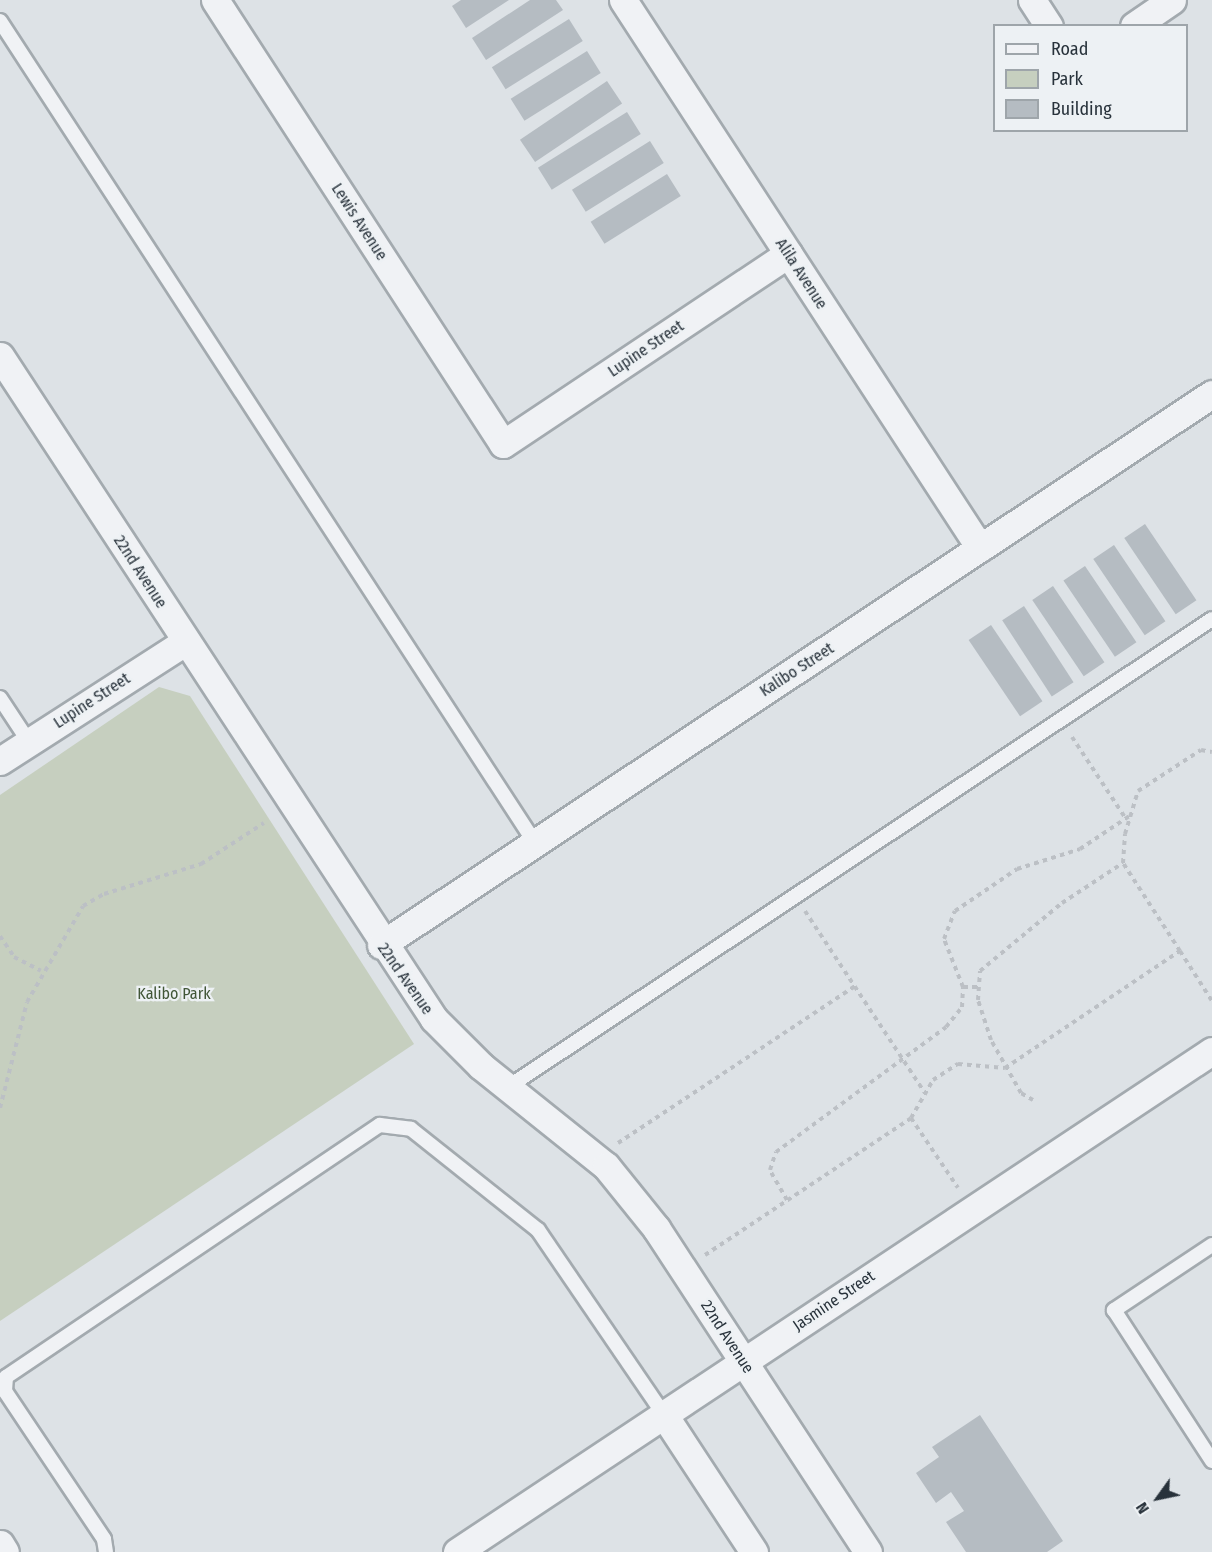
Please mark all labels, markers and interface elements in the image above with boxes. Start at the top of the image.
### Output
legend [993,24,1188,132]
text: Road [1051,38,1088,60]
text: Park [1051,68,1083,90]
text: Building [1051,98,1112,120]
street label: Lewis Avenue [327,180,391,264]
street label: Alila Avenue [771,235,831,313]
street label: Lupine Street [604,317,688,381]
street label: 22nd Avenue [109,532,171,612]
street label: Kalibo Street [756,639,838,701]
street label: Lupine Street [50,669,134,733]
street label: 22nd Avenue [373,940,437,1018]
park label: Kalibo Park [137,984,211,1004]
street label: Jasmine Street [789,1267,879,1335]
street label: 22nd Avenue [696,1297,758,1377]
north arrow [1128,1468,1188,1528]
text: N [1132,1499,1153,1517]

